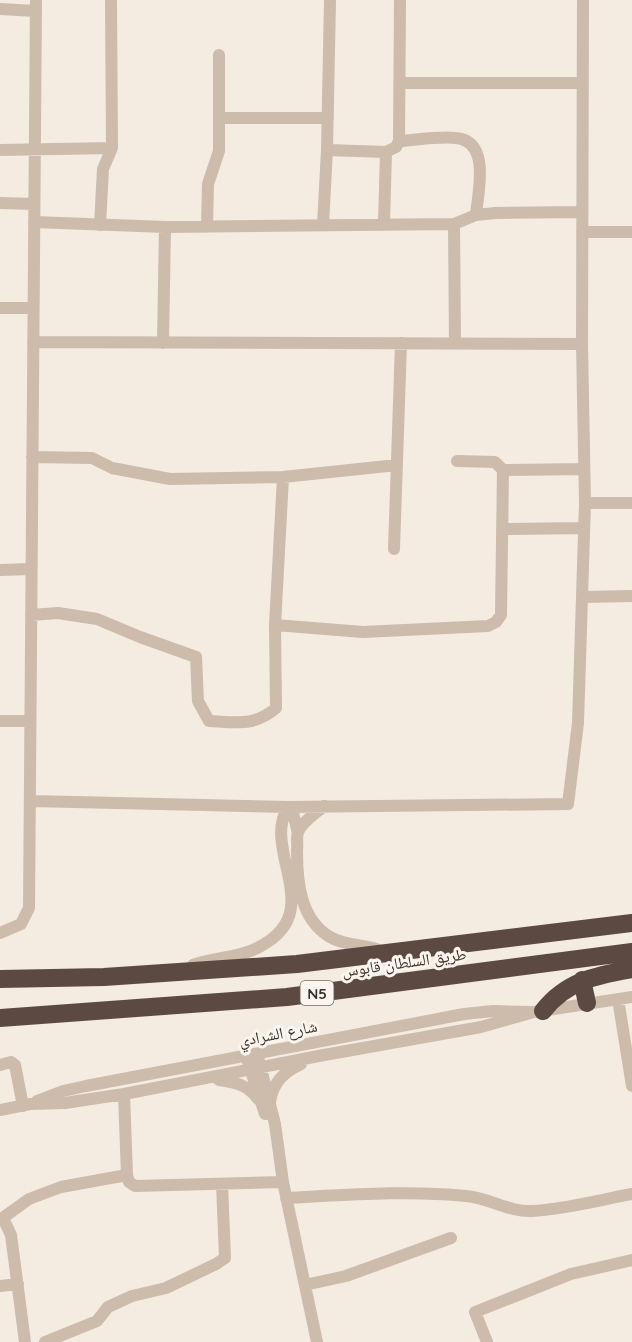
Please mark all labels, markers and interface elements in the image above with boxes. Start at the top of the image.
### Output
street label: طريق السلطان قابوس [340,943,468,982]
road number: N5 [300,981,334,1005]
street label: شارع الشرادي [237,1016,319,1053]

